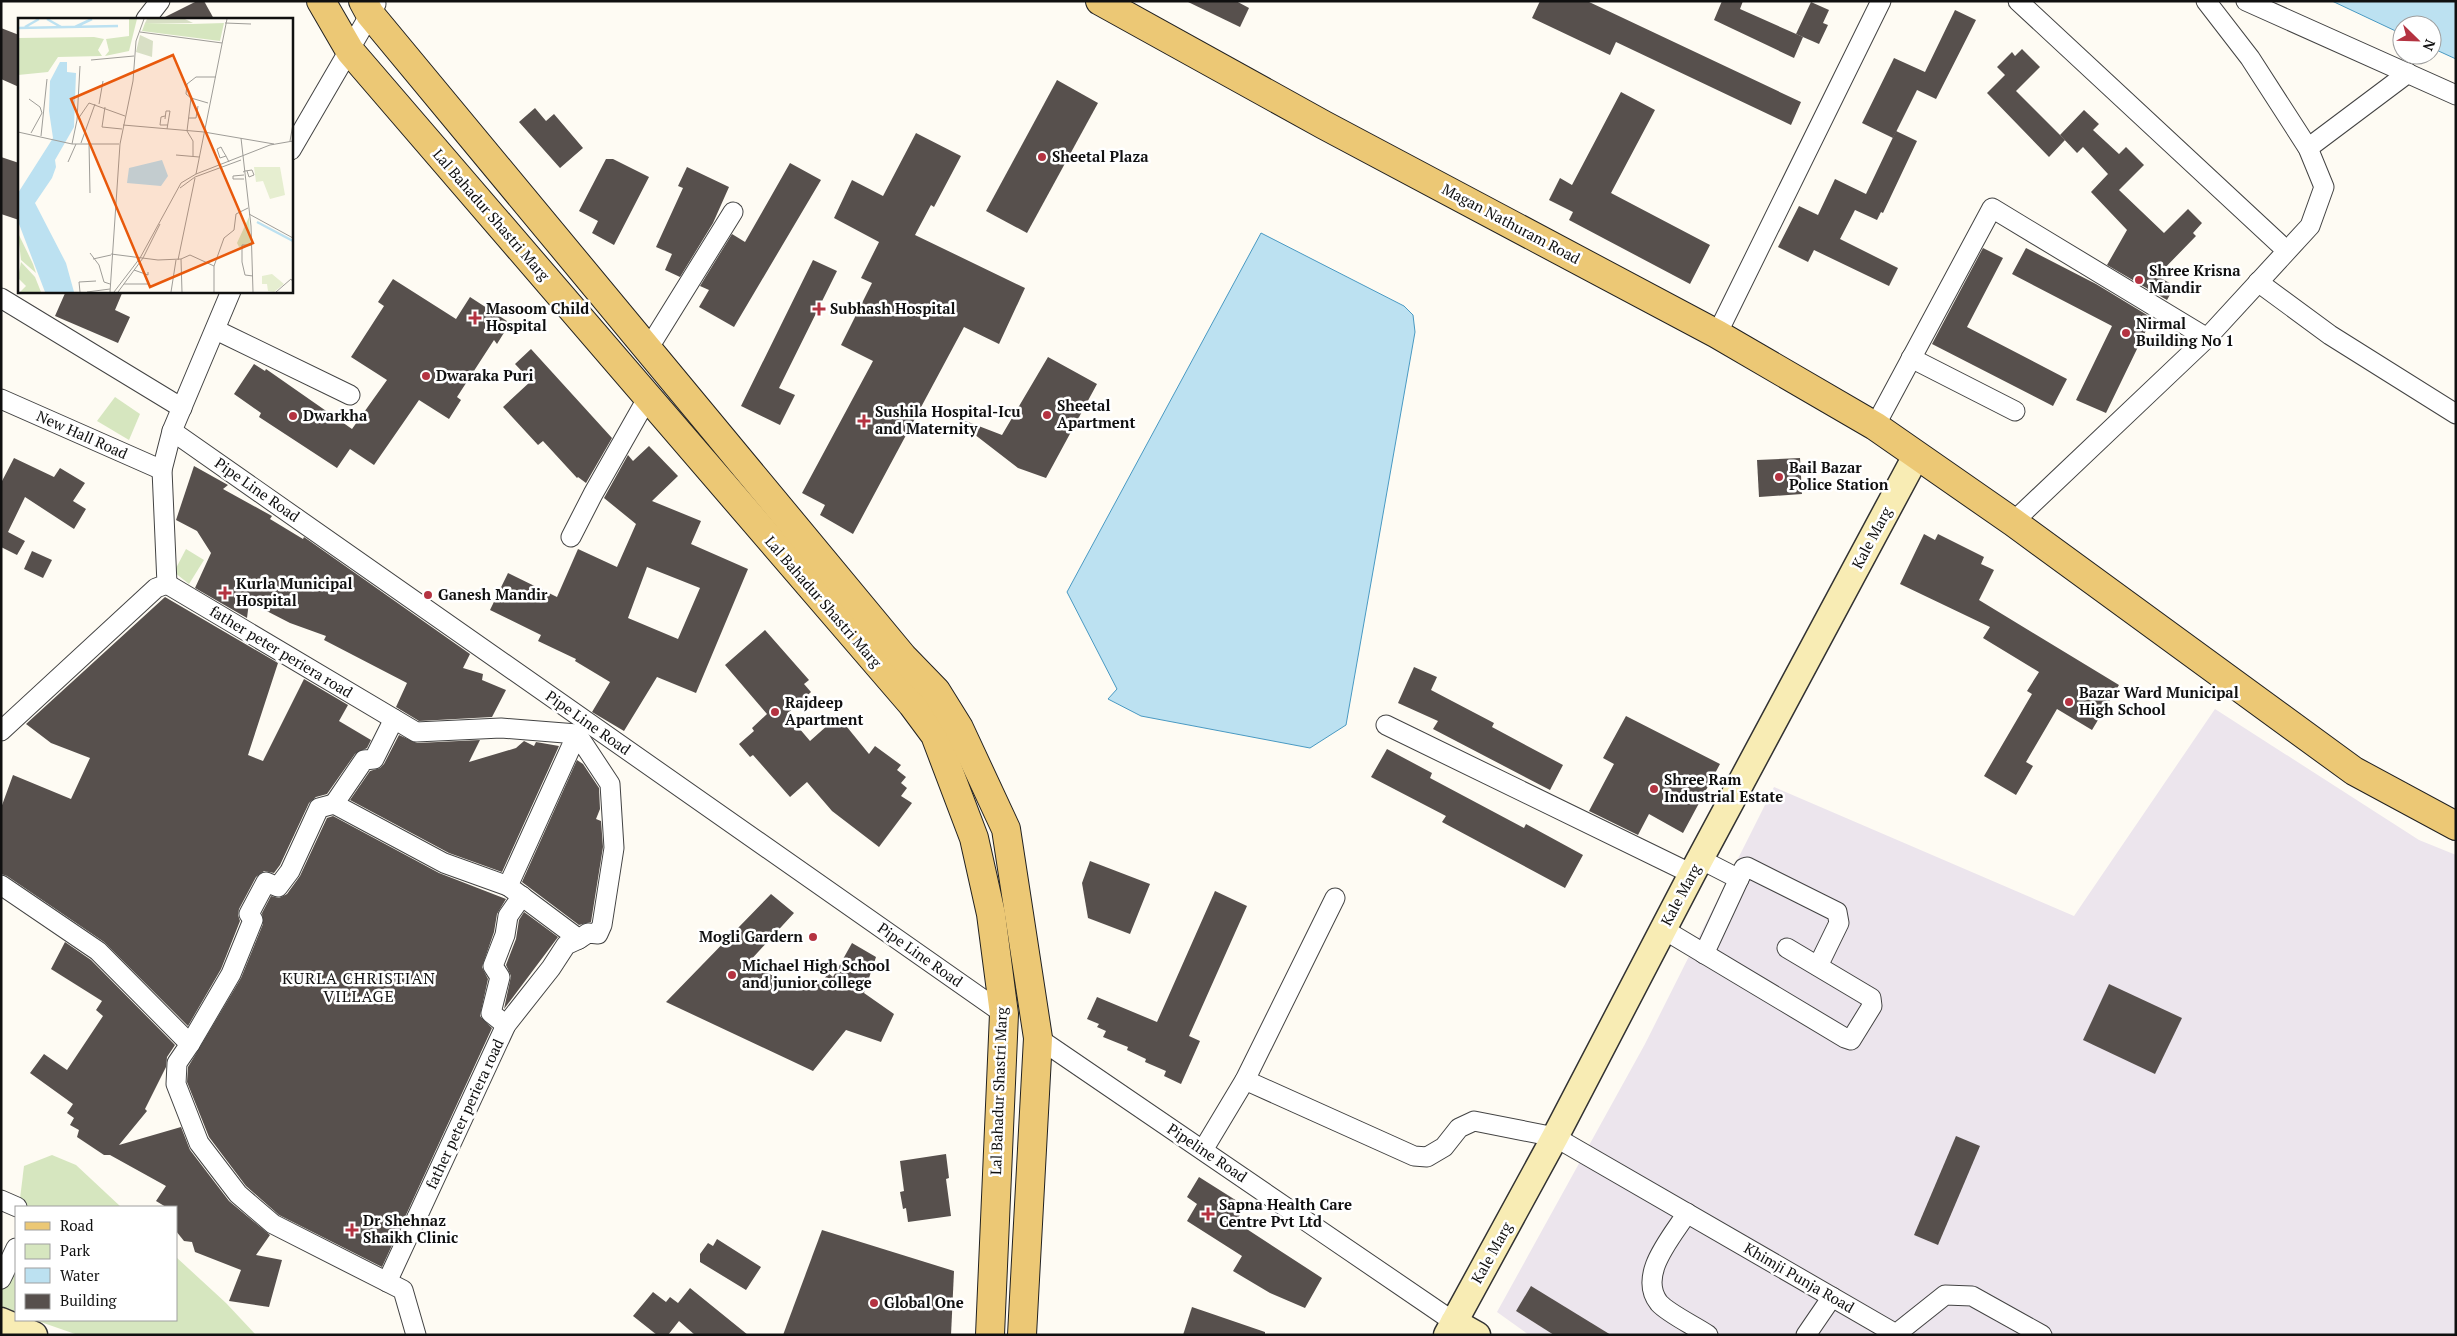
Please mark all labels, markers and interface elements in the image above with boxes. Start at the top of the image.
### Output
north arrow [2392,15,2442,65]
inset map [18,18,292,292]
text: N [2418,37,2440,54]
street label: Lal Bahadur Shastri Marg [429,144,555,285]
place label: Sheetal Plaza [1052,146,1149,166]
marker: Sheetal Plaza [1036,151,1048,163]
street label: Magan Nathuram Road [1439,178,1584,268]
place label: Shree Krisna Mandir [2149,260,2241,297]
marker: Shree Krisna Mandir [2133,274,2145,286]
place label: Masoom Child Hospital [486,298,589,335]
place label: Subhash Hospital [830,298,956,318]
marker: Subhash Hospital [812,302,826,316]
marker: Masoom Child Hospital [468,311,482,325]
place label: Nirmal Building No 1 [2136,313,2234,350]
marker: Nirmal Building No 1 [2120,327,2132,339]
place label: Dwaraka Puri [436,365,533,385]
marker: Dwaraka Puri [420,370,432,382]
place label: Sheetal Apartment [1057,395,1135,432]
place label: Sushila Hospital-Icu and Maternity [875,401,1021,438]
street label: New Hall Road [34,405,131,463]
place label: Dwarkha [303,405,368,425]
marker: Sheetal Apartment [1041,409,1053,421]
marker: Dwarkha [287,410,299,422]
marker: Sushila Hospital-Icu and Maternity [857,414,871,428]
street label: Pipe Line Road [211,452,304,526]
place label: Bail Bazar Police Station [1789,457,1889,494]
marker: Bail Bazar Police Station [1773,471,1785,483]
street label: Kale Marg [1847,502,1896,572]
street label: Lal Bahadur Shastri Marg [761,531,887,672]
place label: Kurla Municipal Hospital [236,573,352,610]
place label: Ganesh Mandir [438,584,548,604]
marker: Kurla Municipal Hospital [218,586,232,600]
marker: Ganesh Mandir [422,589,434,601]
street label: father peter periera road [206,600,357,702]
place label: Bazar Ward Municipal High School [2079,682,2239,719]
street label: Pipe Line Road [542,685,635,759]
place label: Rajdeep Apartment [785,692,863,729]
marker: Bazar Ward Municipal High School [2063,696,2075,708]
marker: Rajdeep Apartment [769,706,781,718]
place label: Shree Ram Industrial Estate [1664,769,1783,806]
marker: Shree Ram Industrial Estate [1648,783,1660,795]
street label: Kale Marg [1656,859,1705,929]
street label: Pipe Line Road [874,917,967,991]
place label: Mogli Gardern [699,926,803,946]
marker: Mogli Gardern [807,931,819,943]
place label: Michael High School and junior college [742,955,890,992]
district label: KURLA CHRISTIAN VILLAGE [282,967,436,1007]
marker: Michael High School and junior college [726,969,738,981]
street label: Lal Bahadur Shastri Marg [985,1005,1011,1175]
street label: father peter periera road [421,1035,508,1192]
street label: Pipeline Road [1164,1118,1251,1186]
place label: Sapna Health Care Centre Pvt Ltd [1219,1194,1352,1231]
legend [15,1206,178,1321]
marker: Sapna Health Care Centre Pvt Ltd [1201,1207,1215,1221]
place label: Dr Shehnaz Shaikh Clinic [363,1210,458,1247]
text: Road [60,1215,93,1235]
street label: Kale Marg [1466,1217,1517,1287]
marker: Dr Shehnaz Shaikh Clinic [345,1223,359,1237]
street label: Khimji Punja Road [1741,1238,1858,1317]
text: Park [60,1240,90,1260]
text: Water [60,1265,100,1285]
text: Building [60,1290,118,1310]
place label: Global One [884,1292,964,1312]
marker: Global One [868,1297,880,1309]

